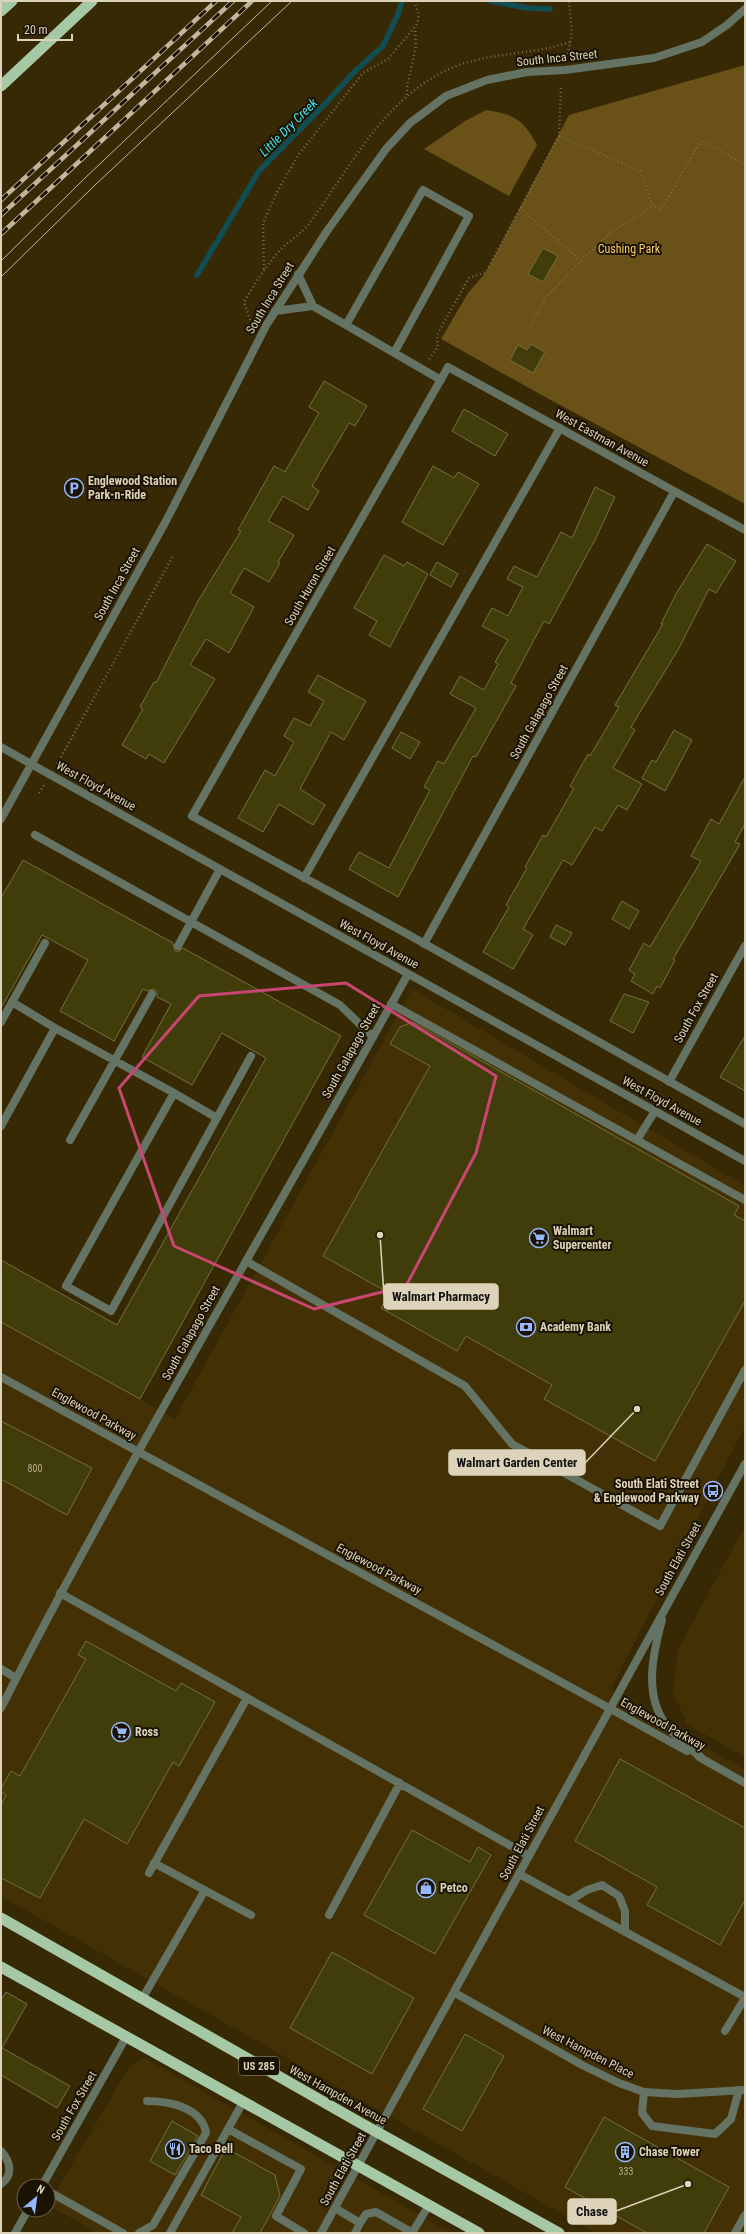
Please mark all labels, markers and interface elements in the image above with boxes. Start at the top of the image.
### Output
scale bar [18,16,72,42]
text: 20 m [24,23,48,37]
street label: South Inca Street [516,47,599,69]
water label: Little Dry Creek [256,95,321,159]
park label: Cushing Park [598,242,661,256]
street label: South Inca Street [243,259,297,336]
street label: West Eastman Avenue [553,406,652,470]
place label: Englewood Station Park-n-Ride [88,474,177,502]
parking icon: Englewood Station Park-n-Ride [63,477,85,499]
street label: South Huron Street [282,543,339,628]
street label: South Inca Street [91,545,143,623]
street label: South Galapago Street [507,662,571,762]
street label: West Floyd Avenue [54,758,139,814]
street label: West Floyd Avenue [337,916,422,972]
street label: South Fox Street [671,970,721,1045]
street label: South Galapago Street [319,1001,383,1101]
street label: West Floyd Avenue [620,1073,705,1129]
place label: Walmart Supercenter [553,1224,612,1252]
supermarket icon: Walmart Supercenter [528,1227,550,1249]
street label: South Galapago Street [159,1283,223,1383]
callout: Walmart Pharmacy [384,1284,498,1309]
text: Walmart Pharmacy [392,1289,490,1304]
bank icon: Academy Bank [515,1316,537,1338]
place label: Academy Bank [540,1320,611,1334]
street label: Englewood Parkway [49,1385,139,1443]
callout: Walmart Garden Center [449,1450,585,1475]
text: Walmart Garden Center [457,1455,578,1470]
house number: 800 [28,1463,42,1474]
place label: South Elati Street & Englewood Parkway [594,1477,700,1505]
bus stop icon: South Elati Street & Englewood Parkway [702,1480,724,1502]
street label: South Elati Street [652,1519,704,1598]
street label: Englewood Parkway [334,1541,424,1597]
street label: Englewood Parkway [618,1695,708,1753]
supermarket icon: Ross [110,1721,132,1743]
place label: Ross [135,1725,159,1739]
street label: South Elati Street [497,1803,548,1882]
shop icon: Petco [415,1877,437,1899]
place label: Petco [440,1881,468,1895]
street label: West Hampden Place [540,2023,636,2081]
road number: US 285 [239,2057,279,2075]
street label: West Hampden Avenue [287,2062,389,2128]
street label: South Fox Street [48,2068,100,2143]
street label: South Elati Street [317,2129,369,2208]
restaurant icon: Taco Bell [164,2138,186,2160]
building icon: Chase Tower [614,2141,636,2163]
place label: Taco Bell [189,2142,233,2156]
place label: Chase Tower [639,2145,700,2159]
house number: 333 [619,2166,633,2177]
north arrow [16,2178,56,2218]
text: N [35,2182,47,2197]
callout: Chase [568,2199,616,2224]
text: Chase [576,2204,608,2219]

